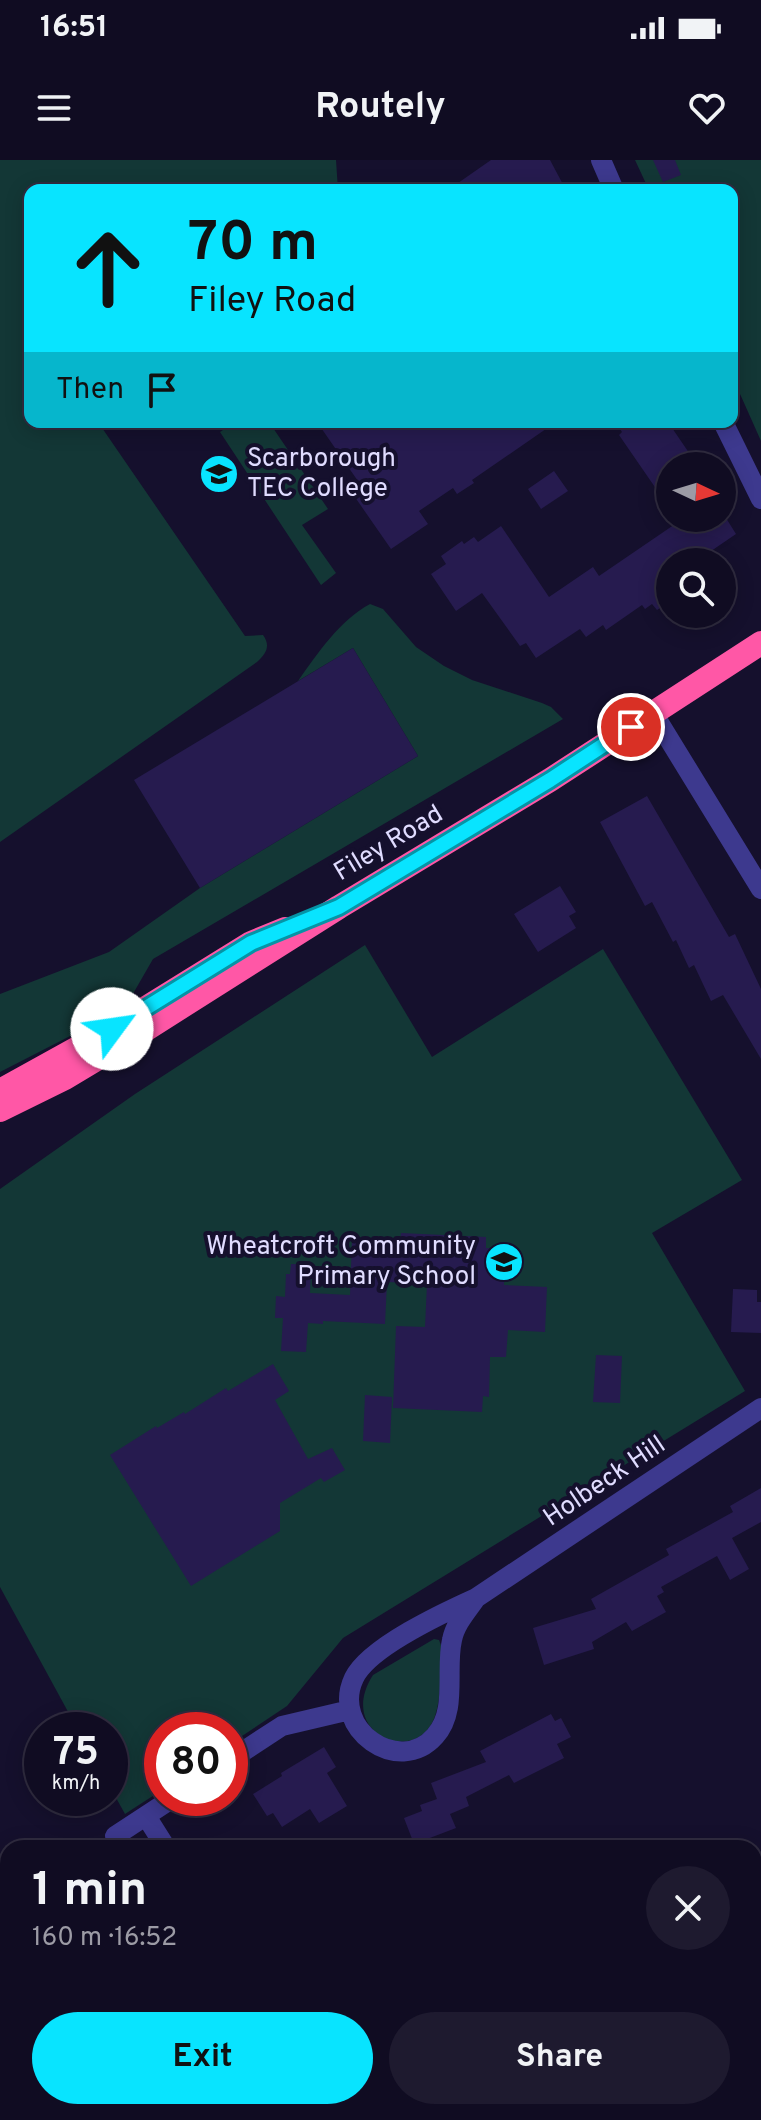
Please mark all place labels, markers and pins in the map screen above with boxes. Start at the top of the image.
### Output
place label: Scarborough TEC College [247,443,396,506]
school or university icon: Scarborough TEC College [198,453,240,495]
pin [597,693,665,761]
place label: Wheatcroft Community Primary School [206,1231,476,1294]
school or university icon: Wheatcroft Community Primary School [483,1241,525,1283]

